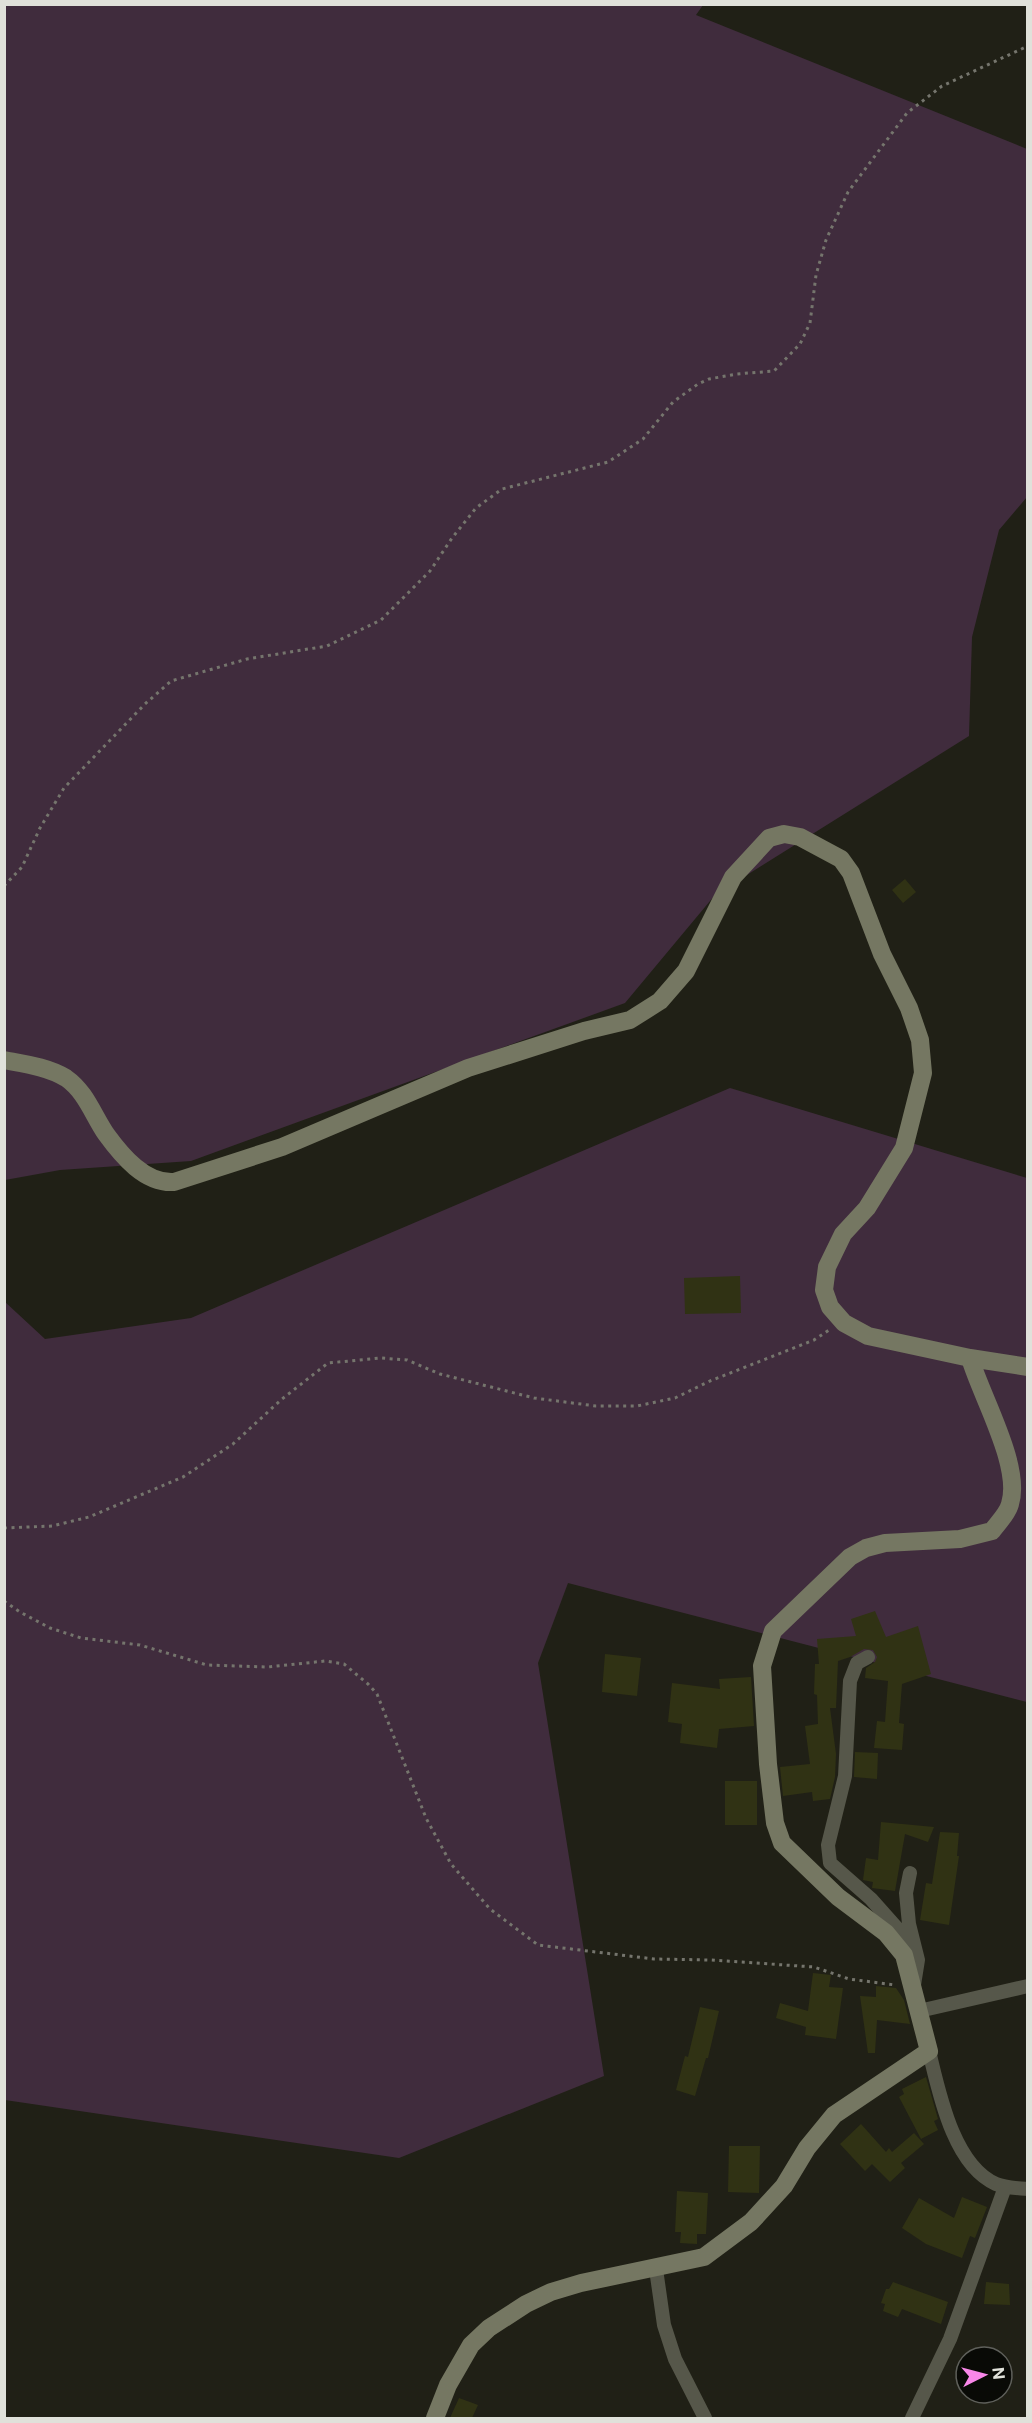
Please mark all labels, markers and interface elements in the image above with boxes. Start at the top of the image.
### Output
north arrow [954,2345,1014,2405]
text: N [988,2366,1009,2381]

